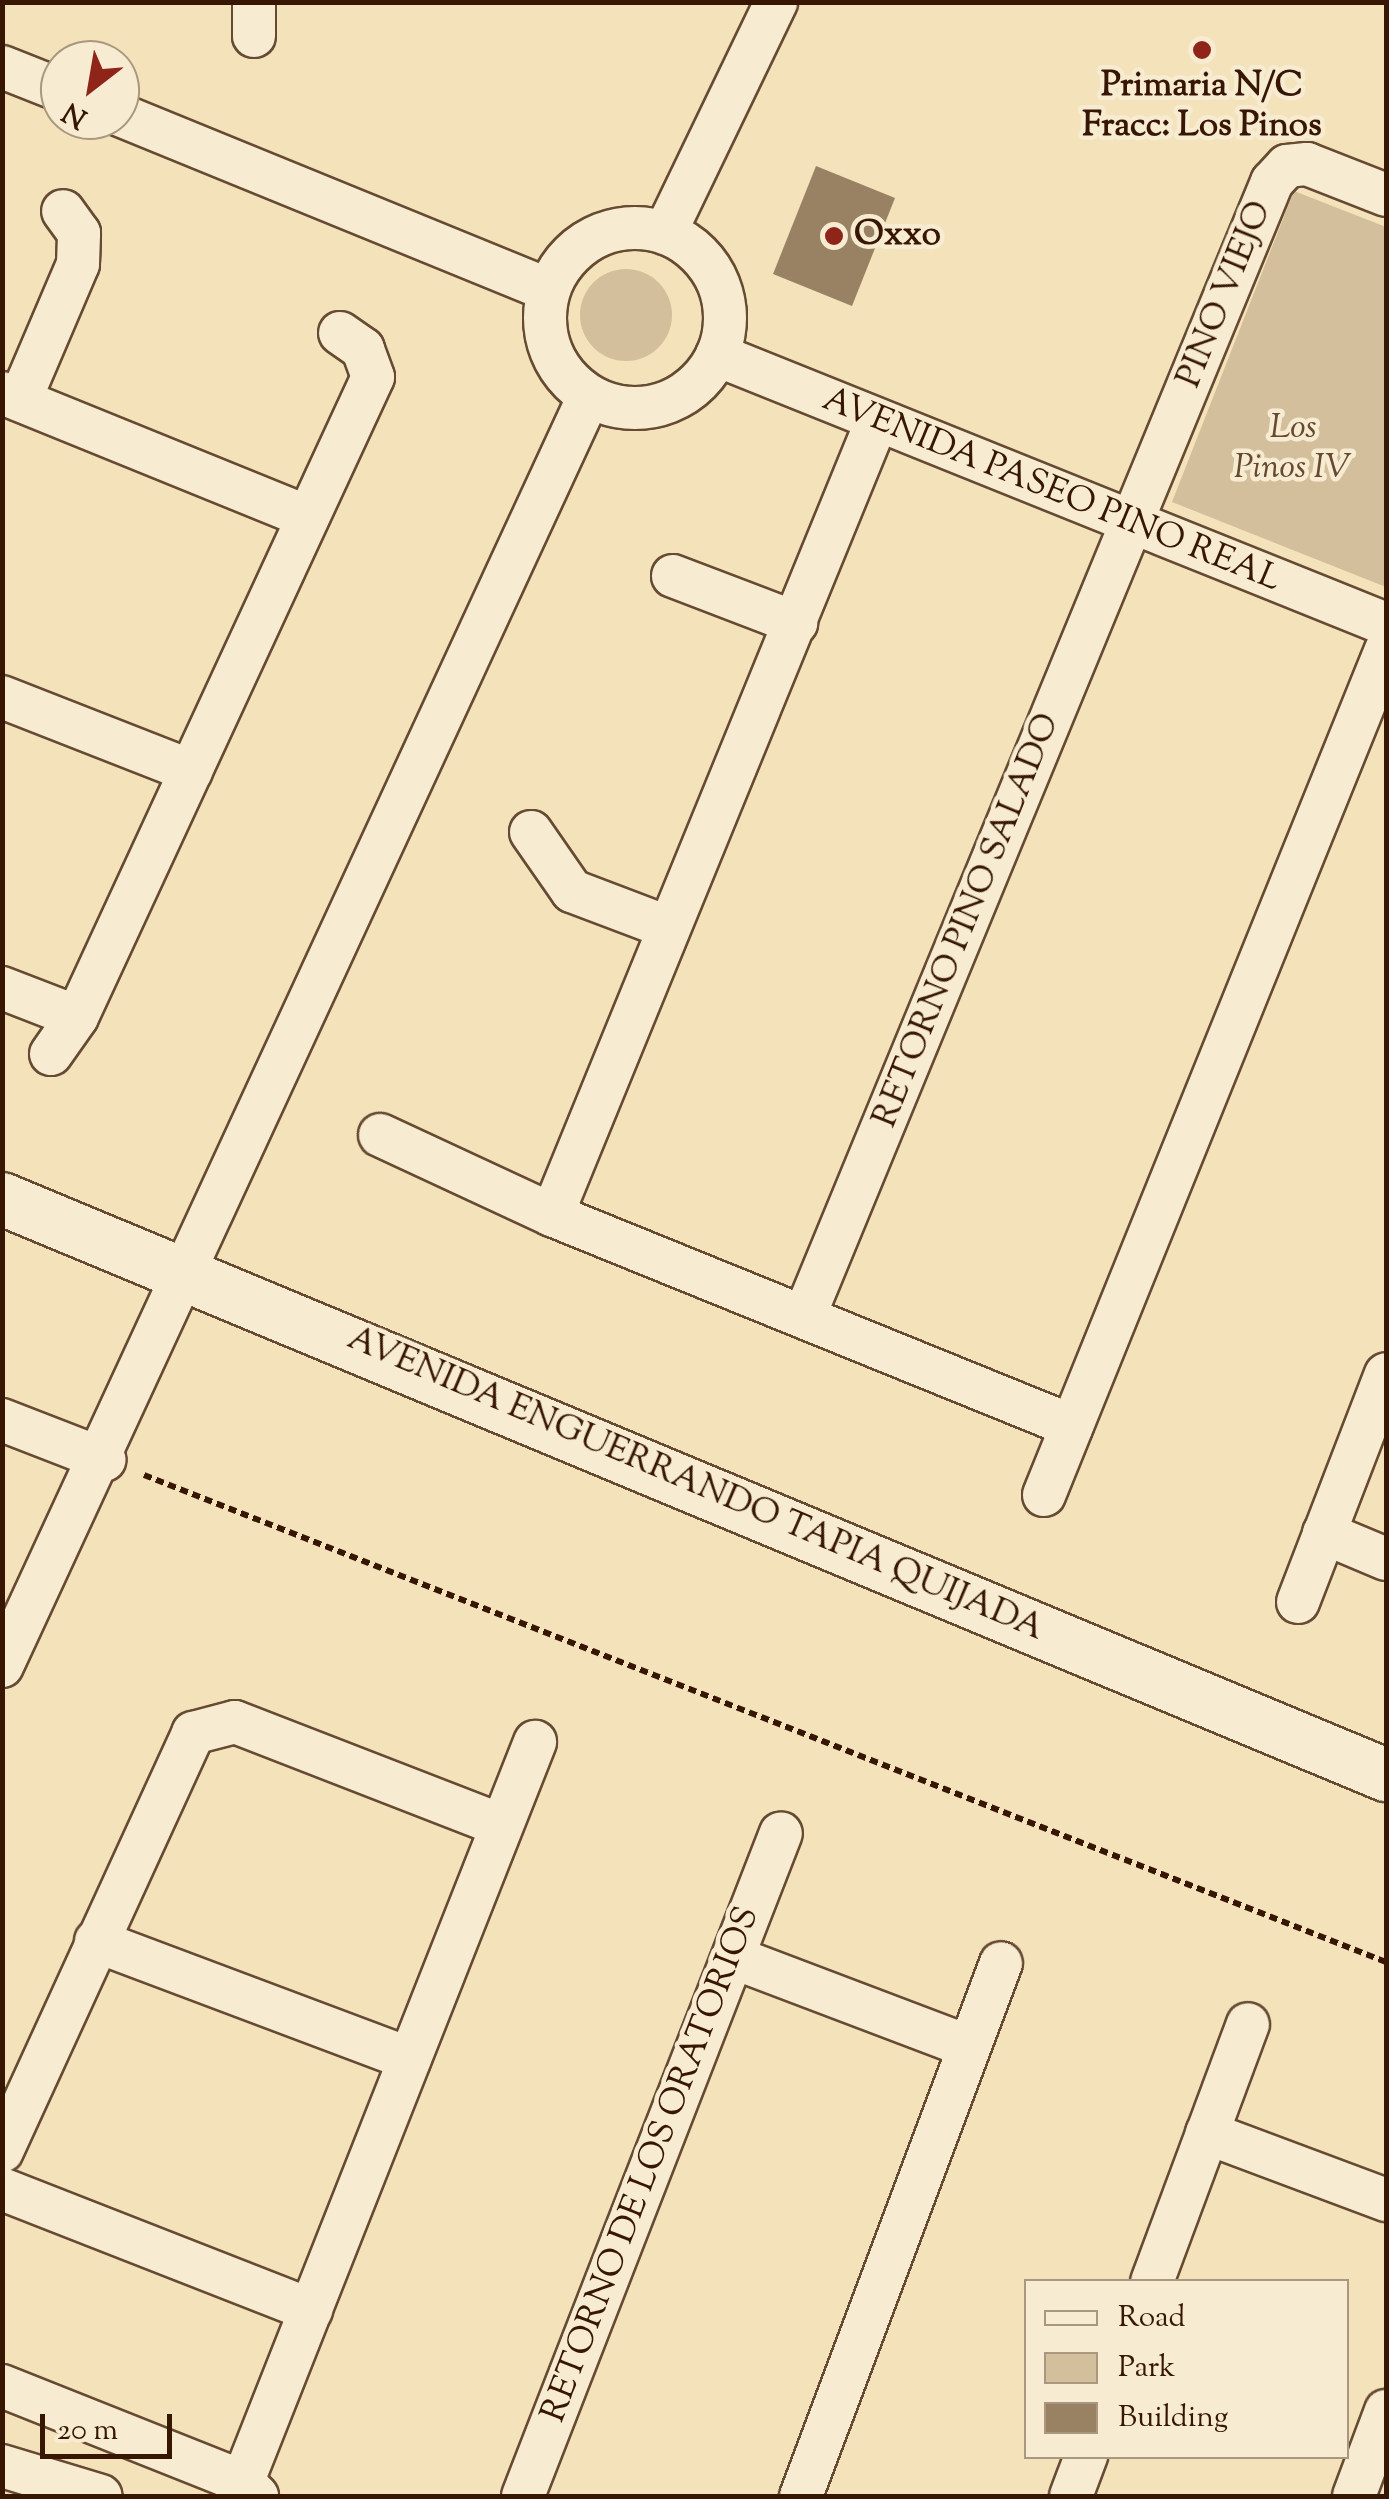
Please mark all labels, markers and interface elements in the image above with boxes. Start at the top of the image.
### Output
marker: Primaria N/C Fracc: Los Pinos [1191,39,1213,61]
north arrow [40,40,140,140]
place label: Primaria N/C Fracc: Los Pinos [1082,66,1322,148]
text: N [56,91,95,137]
street label: PINO VIEJO [1170,196,1282,394]
place label: Oxxo [854,215,941,257]
marker: Oxxo [823,225,845,247]
street label: AVENIDA PASEO PINO REAL [816,380,1286,602]
park label: Los Pinos IV [1234,408,1352,490]
street label: RETORNO PINO SALADO [866,708,1070,1134]
street label: AVENIDA ENGUERRANDO TAPIA QUIJADA [340,1319,1050,1651]
street label: RETORNO DE LOS ORATORIOS [534,1901,770,2429]
legend [1024,2279,1349,2459]
text: Road [1118,2297,1185,2340]
text: Park [1118,2347,1175,2390]
scale bar [45,2394,178,2456]
text: Building [1118,2397,1228,2440]
text: 20 m [57,2410,118,2453]

